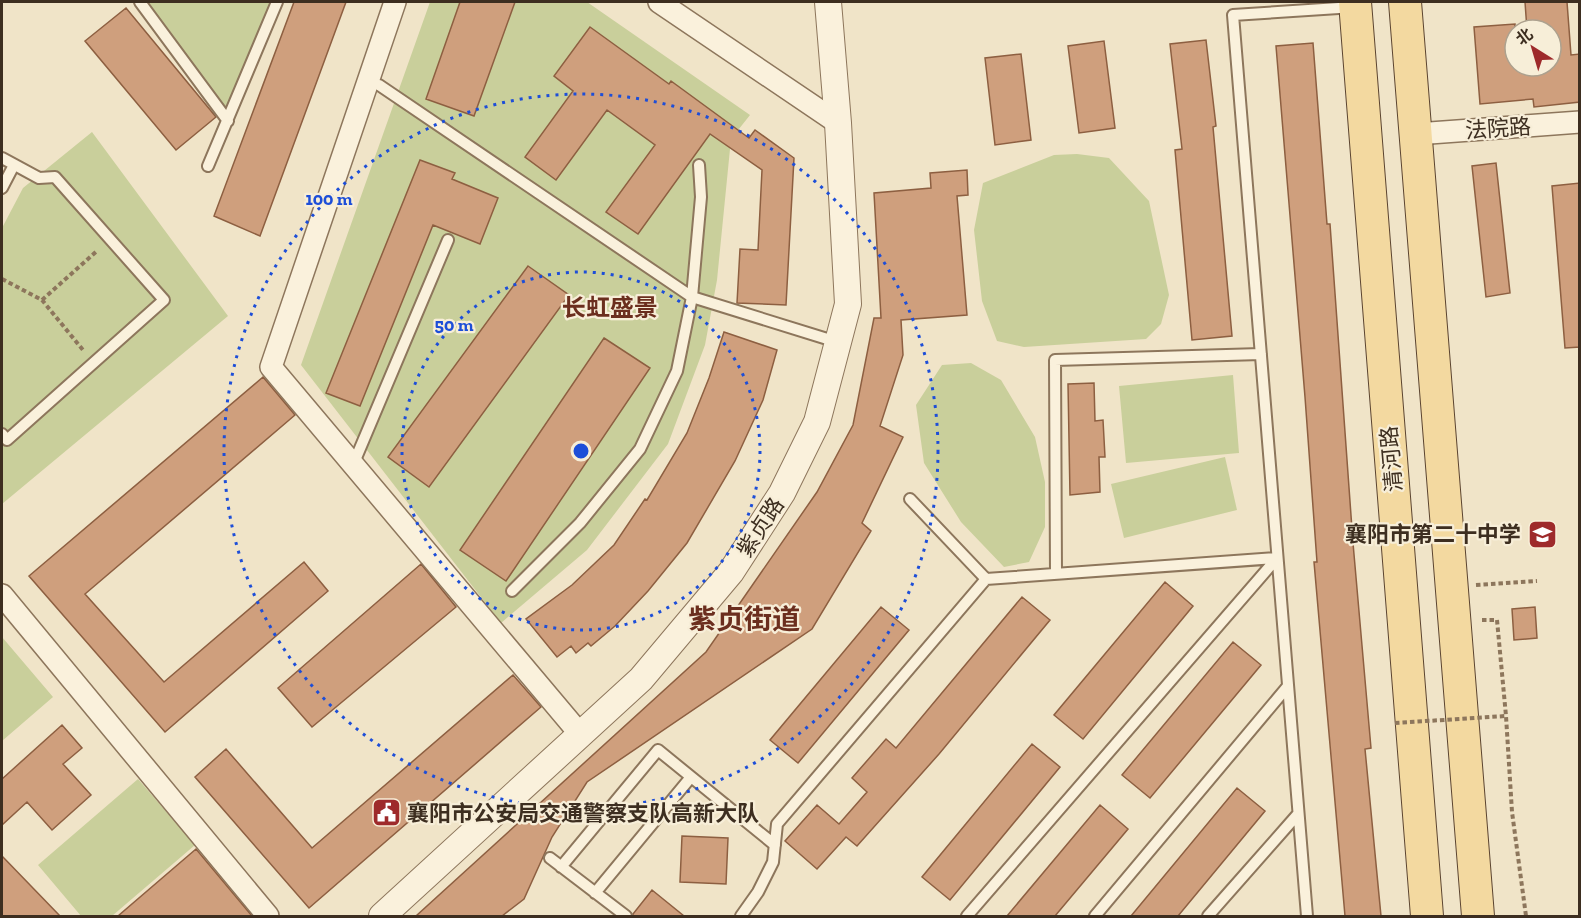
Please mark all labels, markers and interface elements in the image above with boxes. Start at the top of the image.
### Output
north arrow [1503,18,1563,78]
text: 北 [1512,24,1536,49]
street label: 法院路 [1464,113,1532,144]
text: 100 m [305,188,353,210]
district label: 长虹盛景 [562,293,658,322]
text: 50 m [435,314,474,336]
street label: 清河路 [1375,425,1408,493]
centre of rings [571,441,591,461]
street label: 紫贞路 [731,492,790,562]
school or university icon: 襄阳市第二十中学 [1526,518,1558,550]
place label: 襄阳市第二十中学 [1345,521,1521,548]
district label: 紫贞街道 [688,603,800,636]
public building icon: 襄阳市公安局交通警察支队高新大队 [370,797,402,829]
place label: 襄阳市公安局交通警察支队高新大队 [407,800,759,827]

